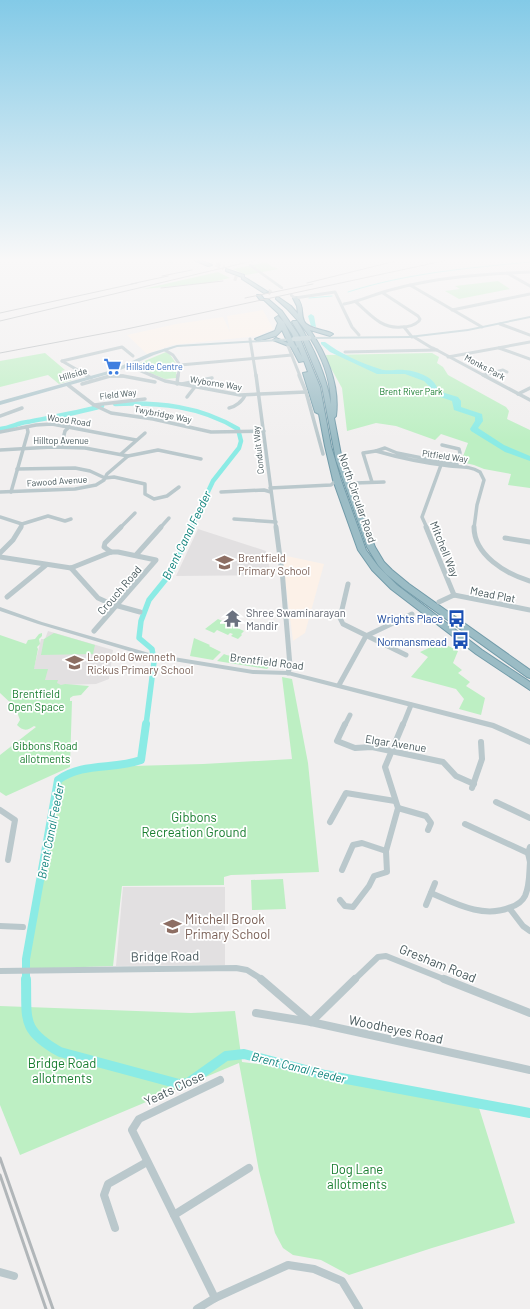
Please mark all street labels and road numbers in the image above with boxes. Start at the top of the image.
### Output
street label: Monks Park [463,352,508,383]
street label: Hillside [58,365,88,383]
street label: Wyborne Way [189,373,243,393]
street label: Field Way [99,386,137,402]
street label: Twybridge Way [133,403,193,425]
street label: Wood Road [47,411,92,429]
street label: Conduit Way [250,425,266,475]
street label: Hilltop Avenue [33,435,89,446]
street label: Pitfield Way [421,447,469,465]
street label: North Circular Road [337,452,379,544]
street label: Fawood Avenue [26,473,88,489]
street label: Mitchell Way [428,519,462,579]
street label: Crouch Road [94,563,144,617]
street label: Mead Plat [469,583,517,605]
street label: Brentfield Road [229,650,305,672]
street label: Elgar Avenue [364,732,428,754]
street label: Gresham Road [397,940,479,986]
street label: Bridge Road [131,947,199,965]
street label: Woodheyes Road [347,1011,445,1047]
street label: Yeats Close [141,1067,207,1109]

